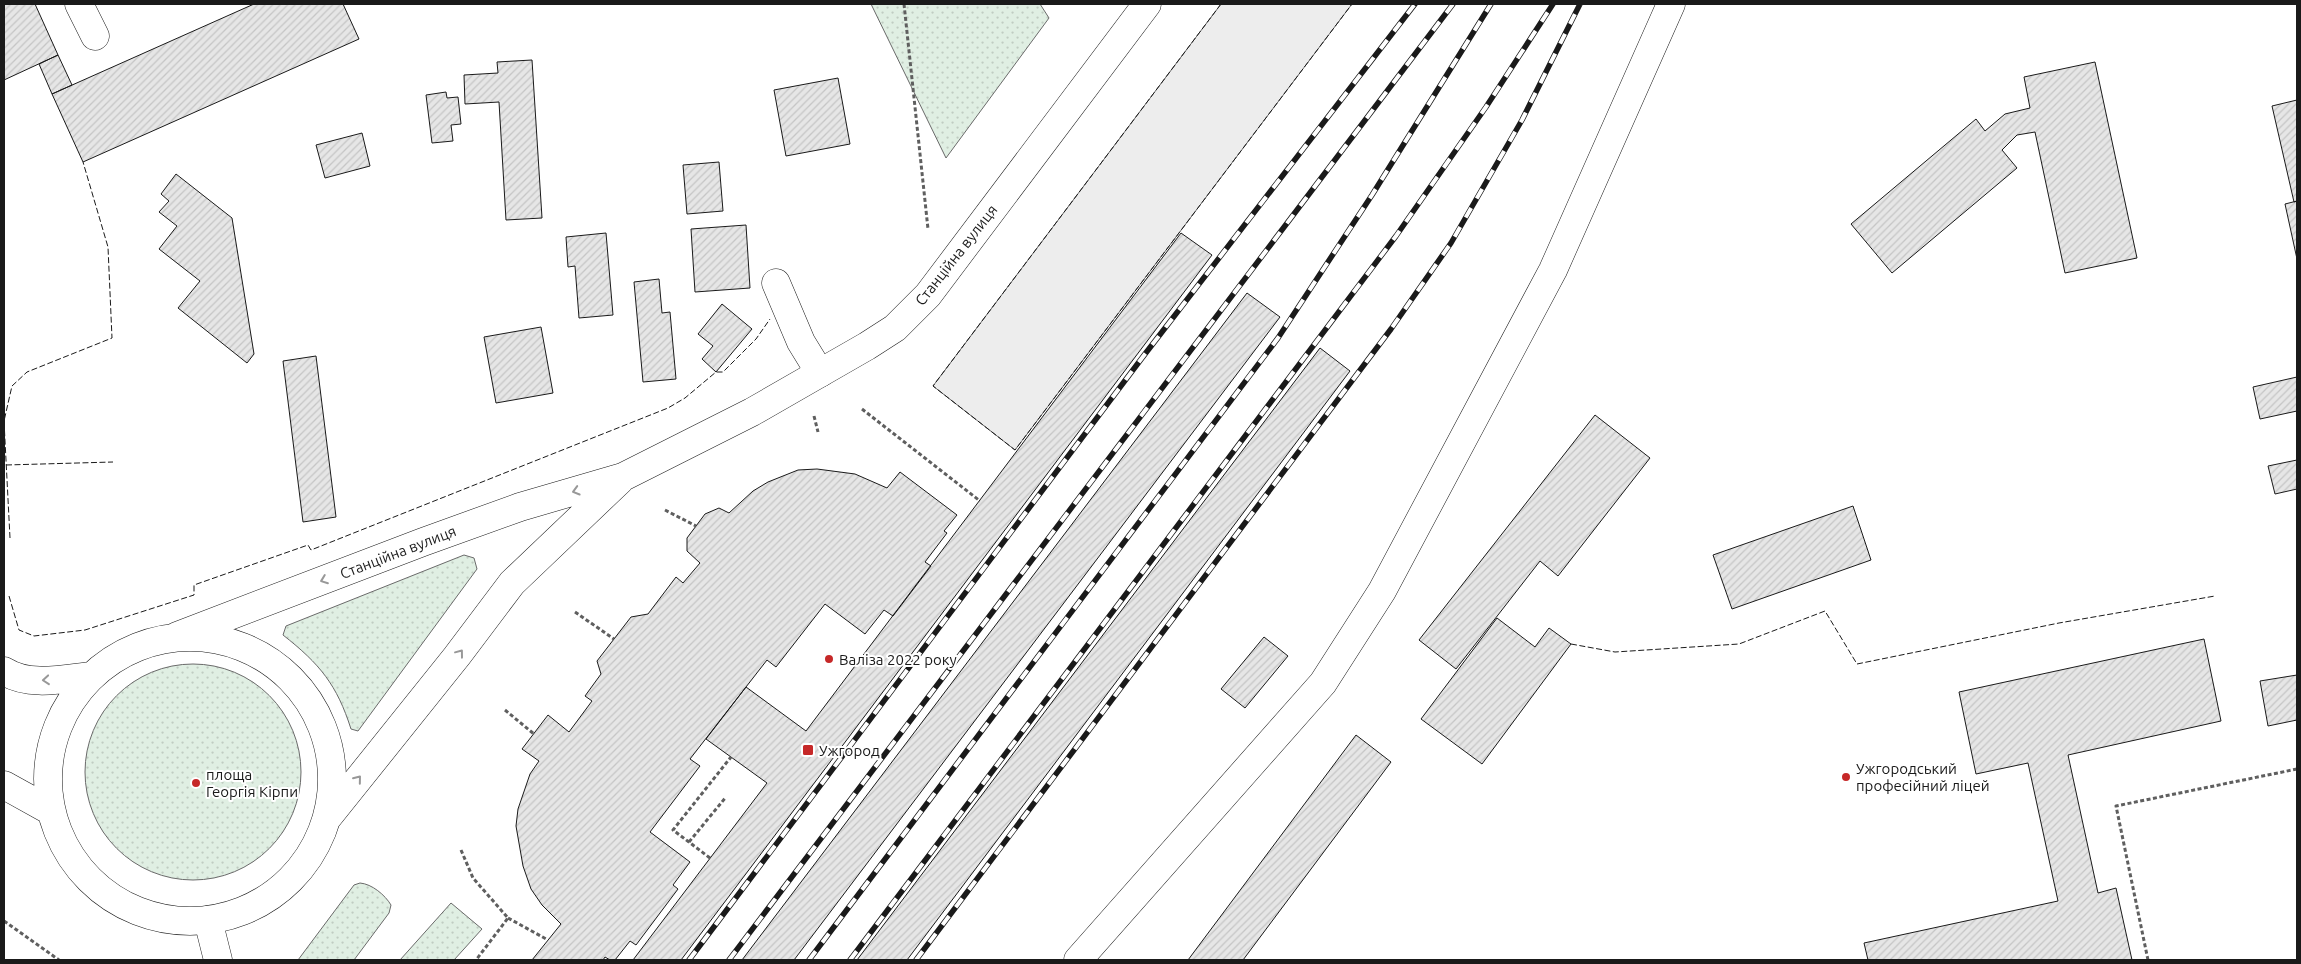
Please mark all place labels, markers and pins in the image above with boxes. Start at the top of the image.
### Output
place label: Валіза 2022 року [839,651,957,668]
marker: Валіза 2022 року [823,653,835,665]
place label: Ужгород [819,742,880,759]
marker: Ужгород [801,743,815,757]
place label: Ужгородський професійний ліцей [1856,760,1990,794]
place label: площа Георгія Кірпи [206,766,298,800]
marker: Ужгородський професійний ліцей [1840,771,1852,783]
marker: площа Георгія Кірпи [190,777,202,789]

